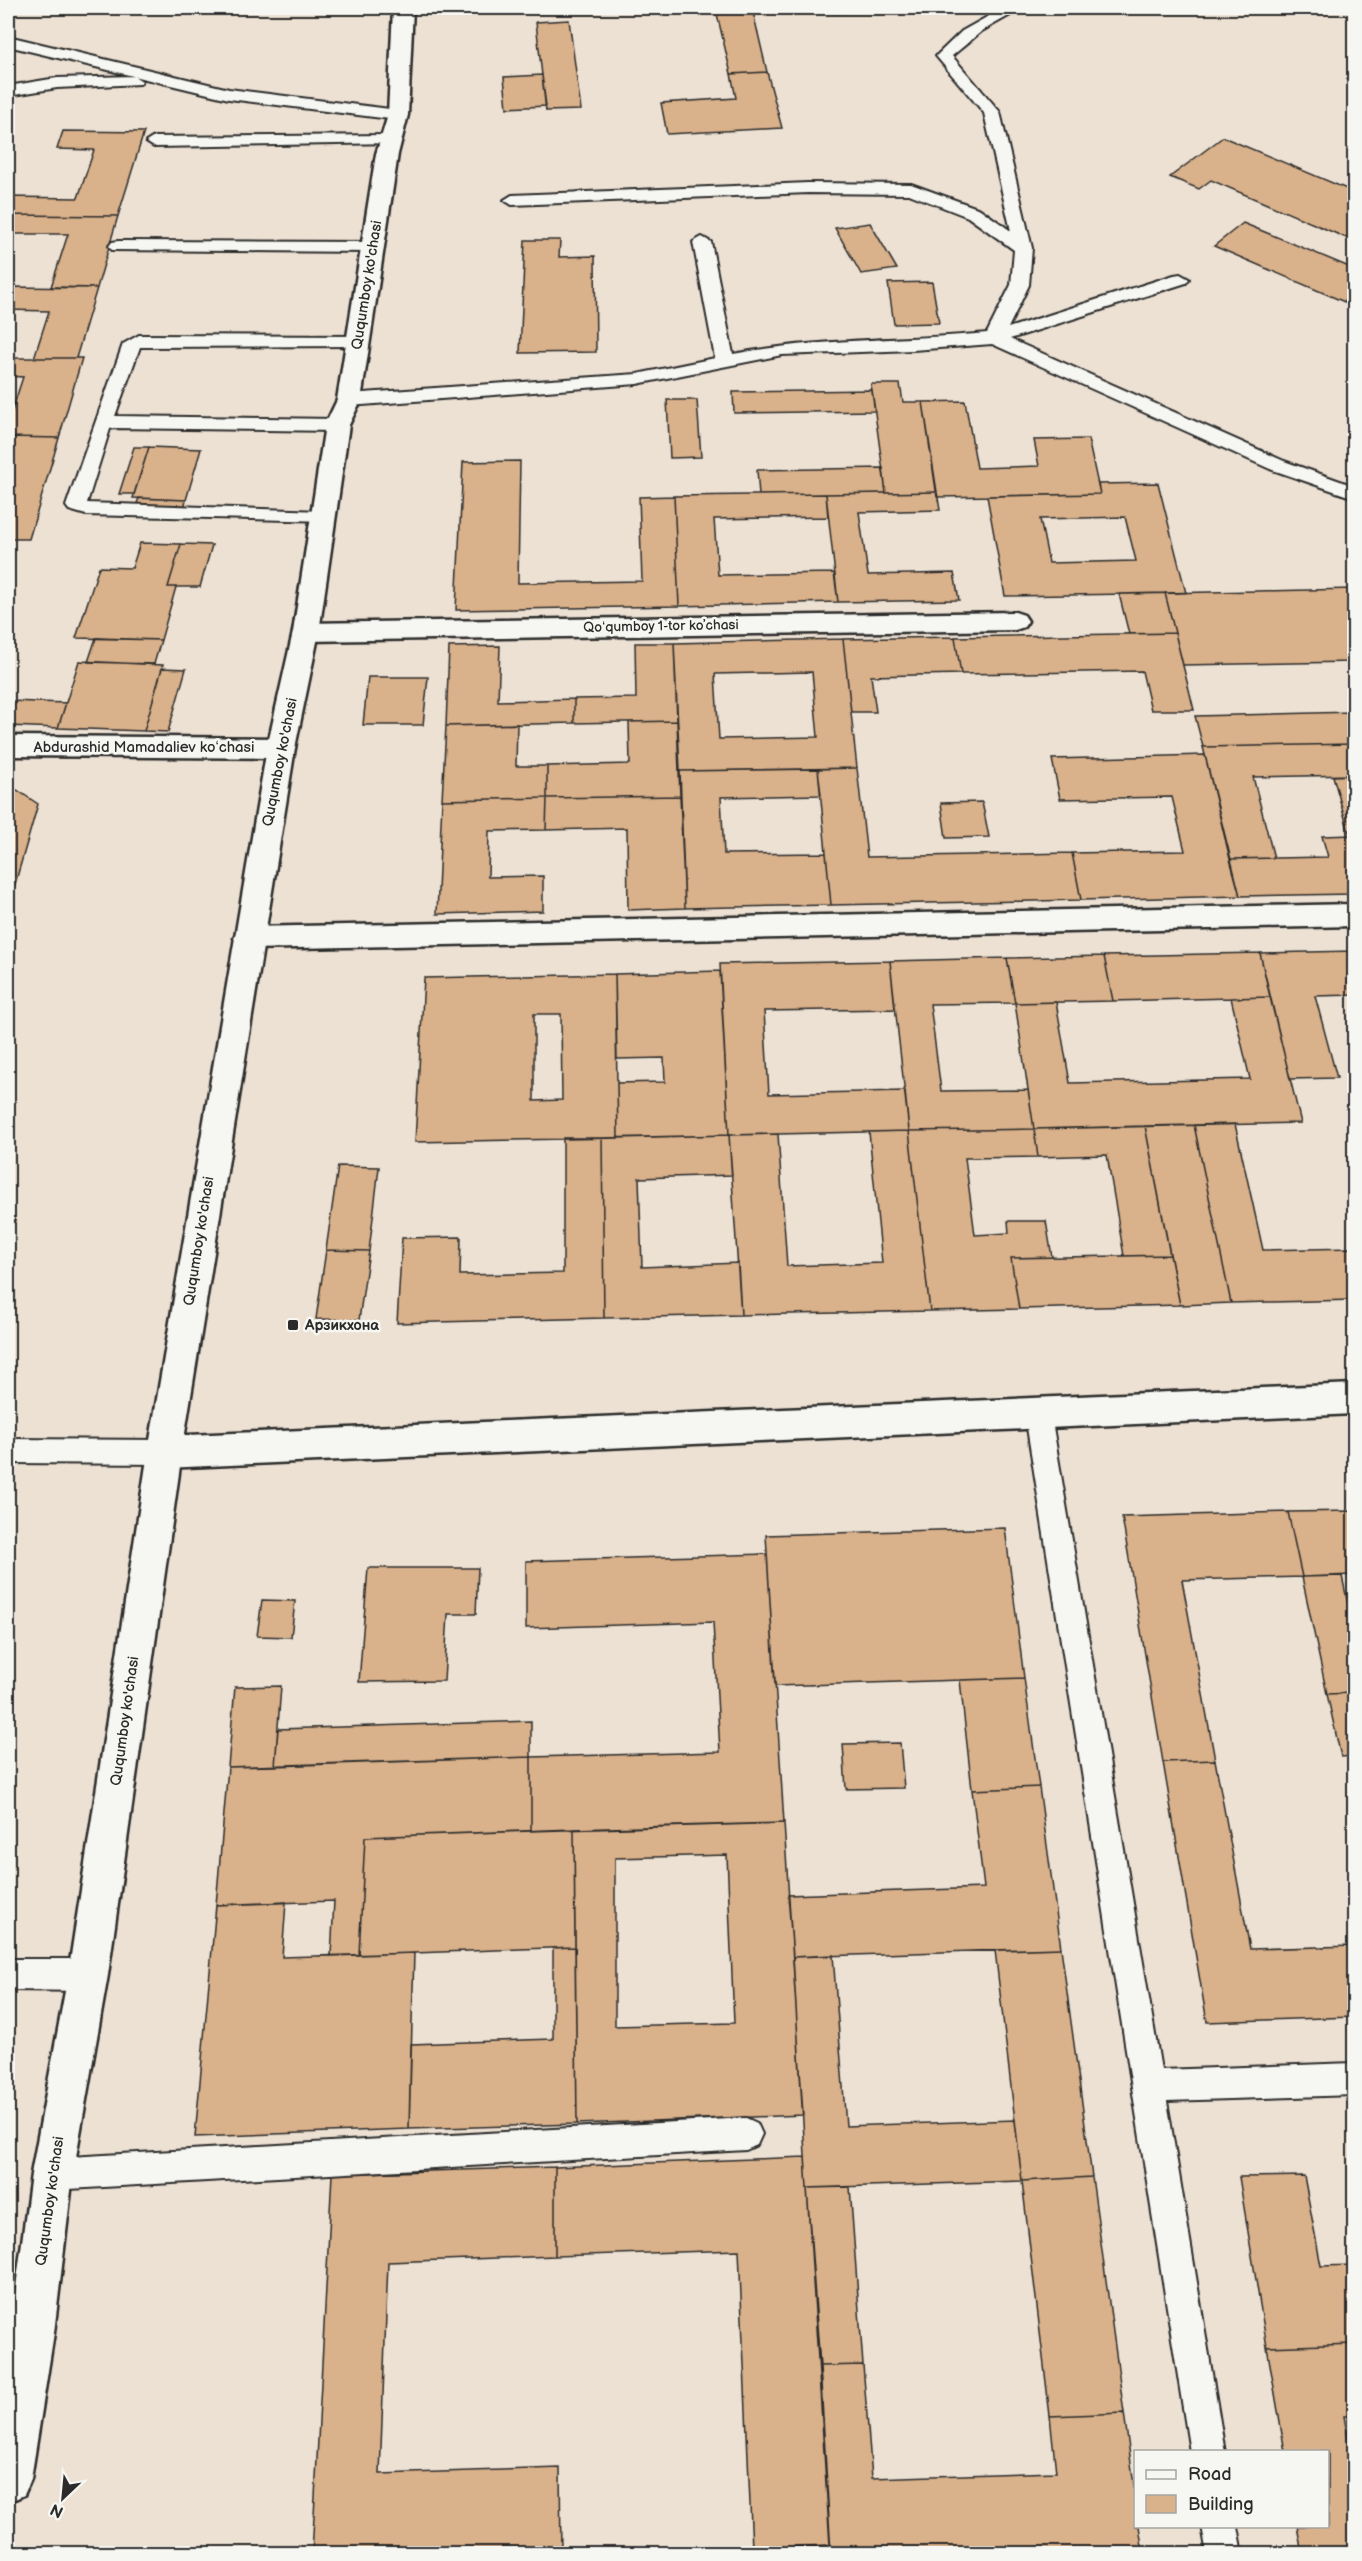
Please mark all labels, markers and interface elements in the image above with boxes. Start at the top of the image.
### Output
street label: Ququmboy ko'chasi [347,219,387,351]
street label: Qoʻqumboy 1-tor koʼchasi [583,616,739,636]
street label: Ququmboy ko'chasi [258,696,302,828]
street label: Abdurashid Mamadaliev koʻchasi [33,738,255,757]
street label: Ququmboy ko'chasi [179,1175,219,1307]
place label: Арзикхона [304,1316,379,1335]
marker: Арзикхона [286,1318,300,1332]
street label: Ququmboy ko'chasi [107,1655,143,1787]
street label: Ququmboy ko'chasi [32,2135,68,2267]
legend [1134,2450,1329,2528]
text: Road [1188,2464,1232,2485]
north arrow [33,2468,93,2528]
text: Building [1188,2494,1254,2515]
text: N [48,2499,67,2521]

